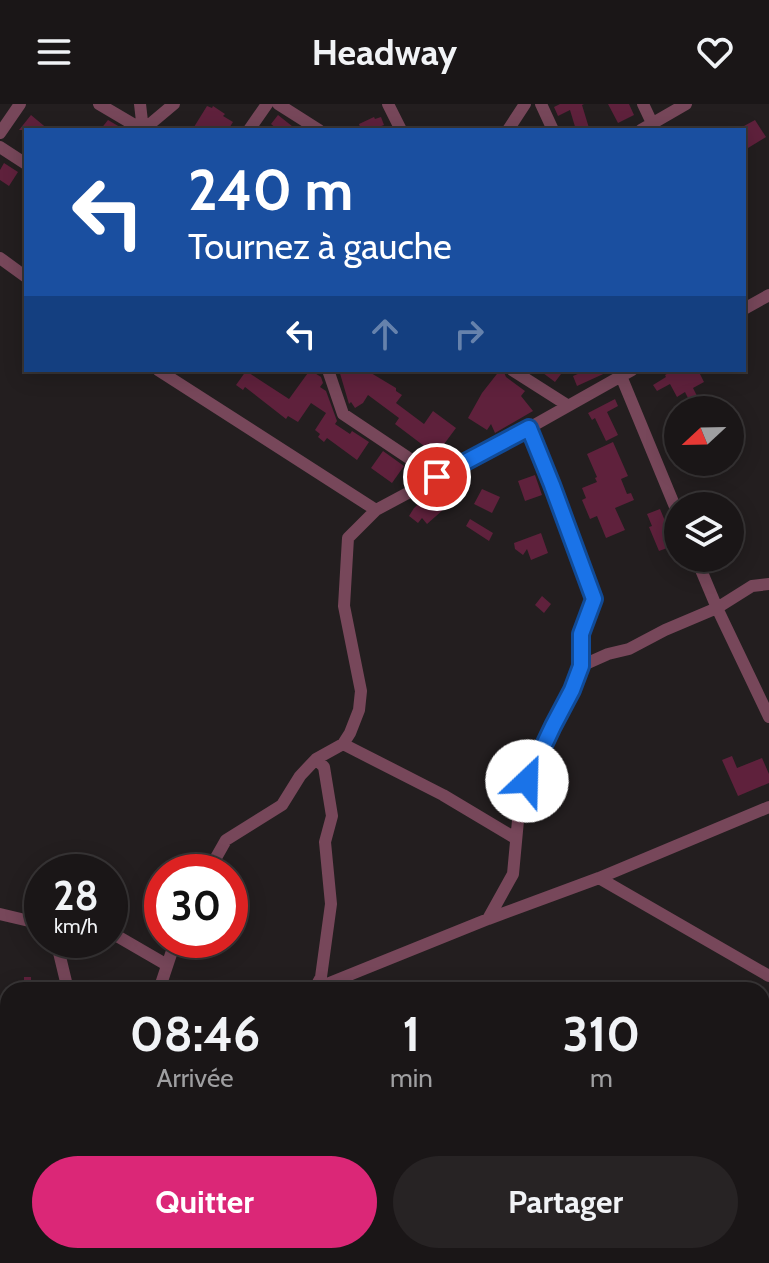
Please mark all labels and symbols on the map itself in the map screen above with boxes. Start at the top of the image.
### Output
north arrow [664,396,744,476]
pin [403,443,471,511]
position arrow [485,739,569,823]
speed limit sign: 30 [144,854,248,958]

